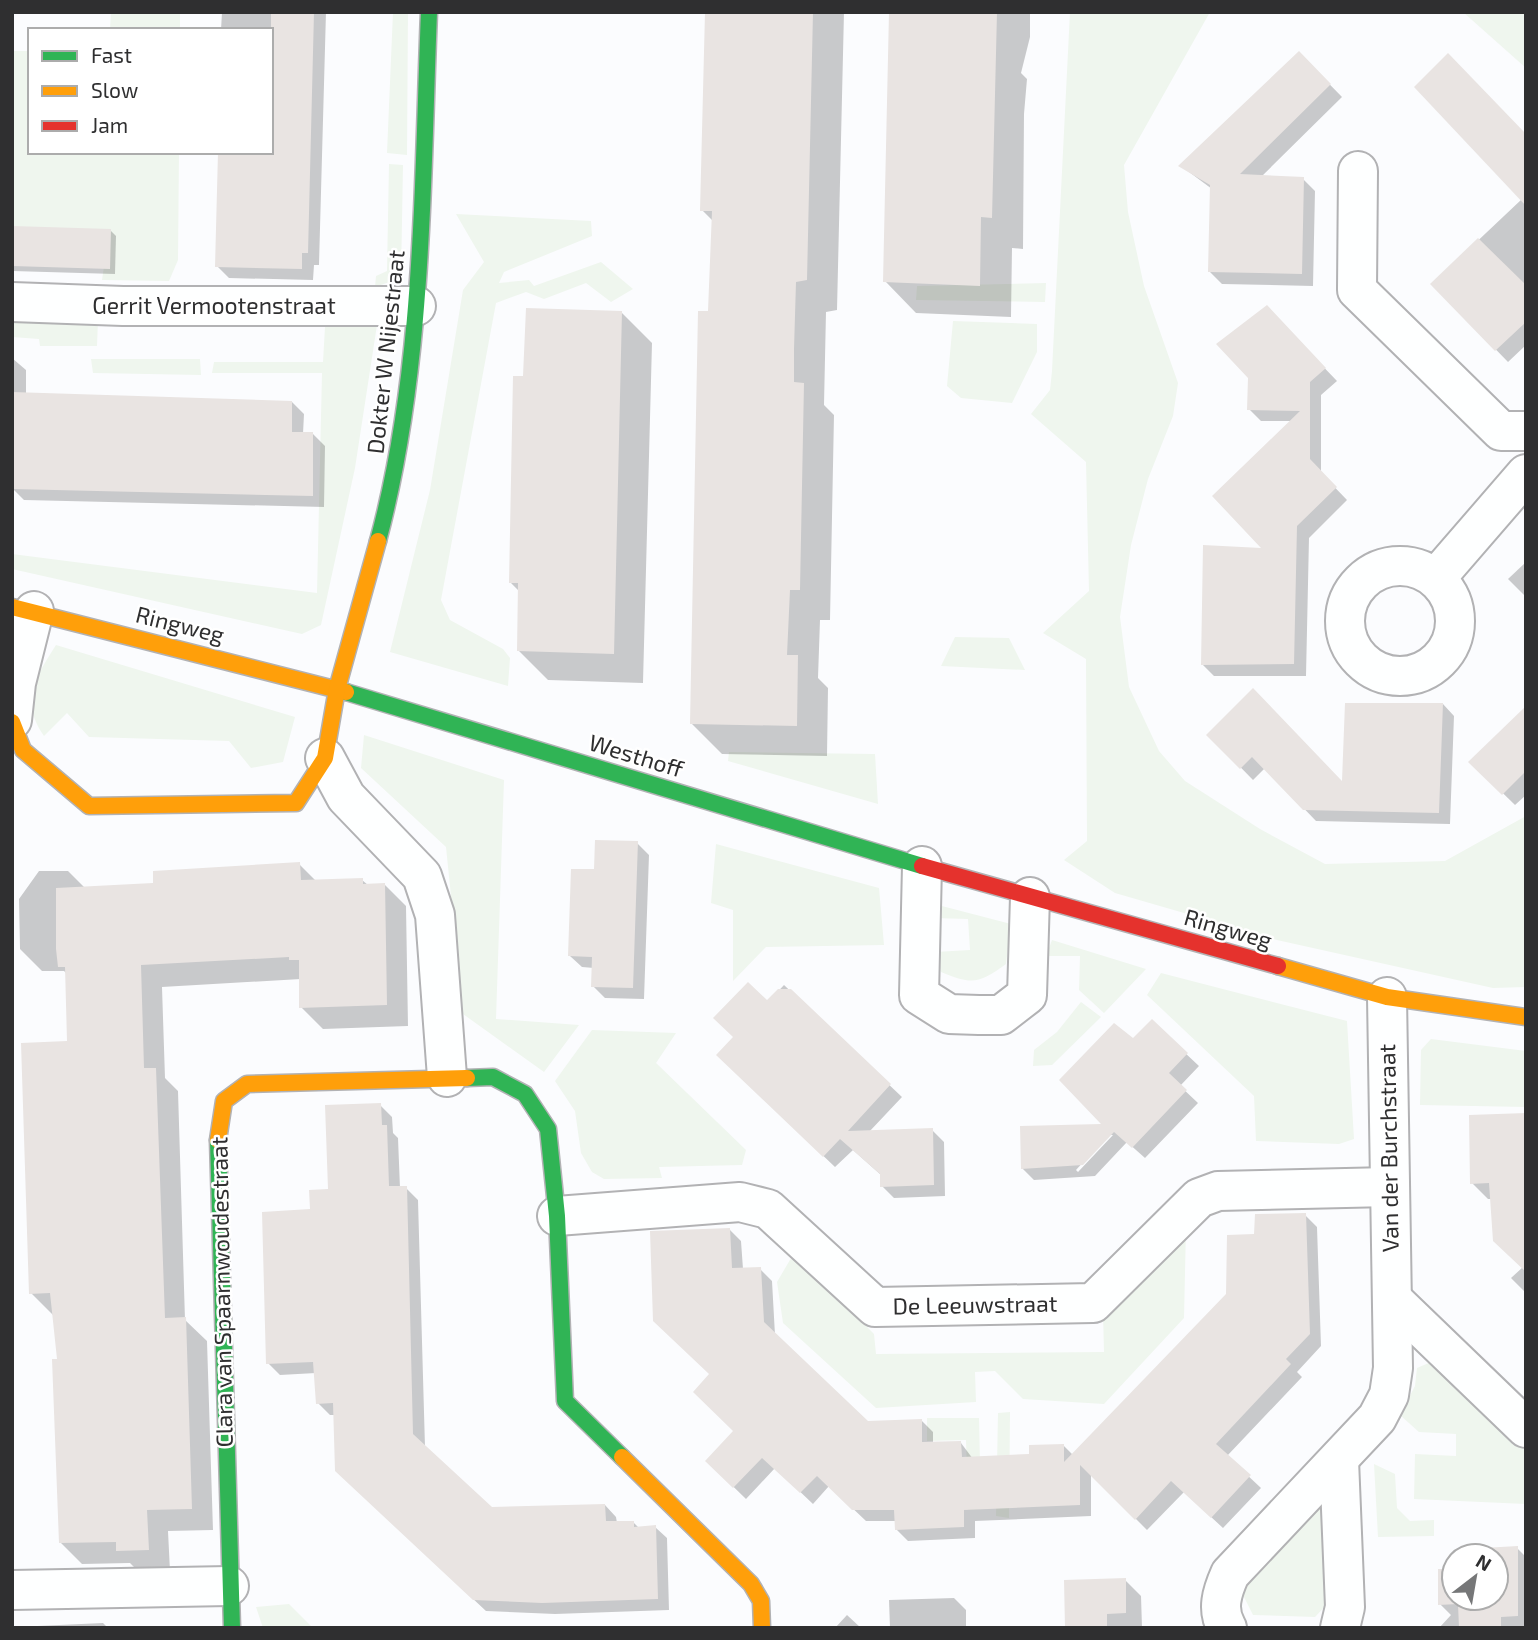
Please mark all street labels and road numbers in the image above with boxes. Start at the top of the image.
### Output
street label: Dokter W Nijestraat [360,248,410,455]
street label: Gerrit Vermootenstraat [92,291,336,319]
street label: Ringweg [133,600,228,649]
street label: Westhoff [586,727,687,783]
street label: Ringweg [1181,902,1276,954]
street label: Van der Burchstraat [1372,1043,1404,1252]
street label: Clara van Spaarnwoudestraat [204,1136,238,1448]
street label: De Leeuwstraat [892,1289,1058,1319]

